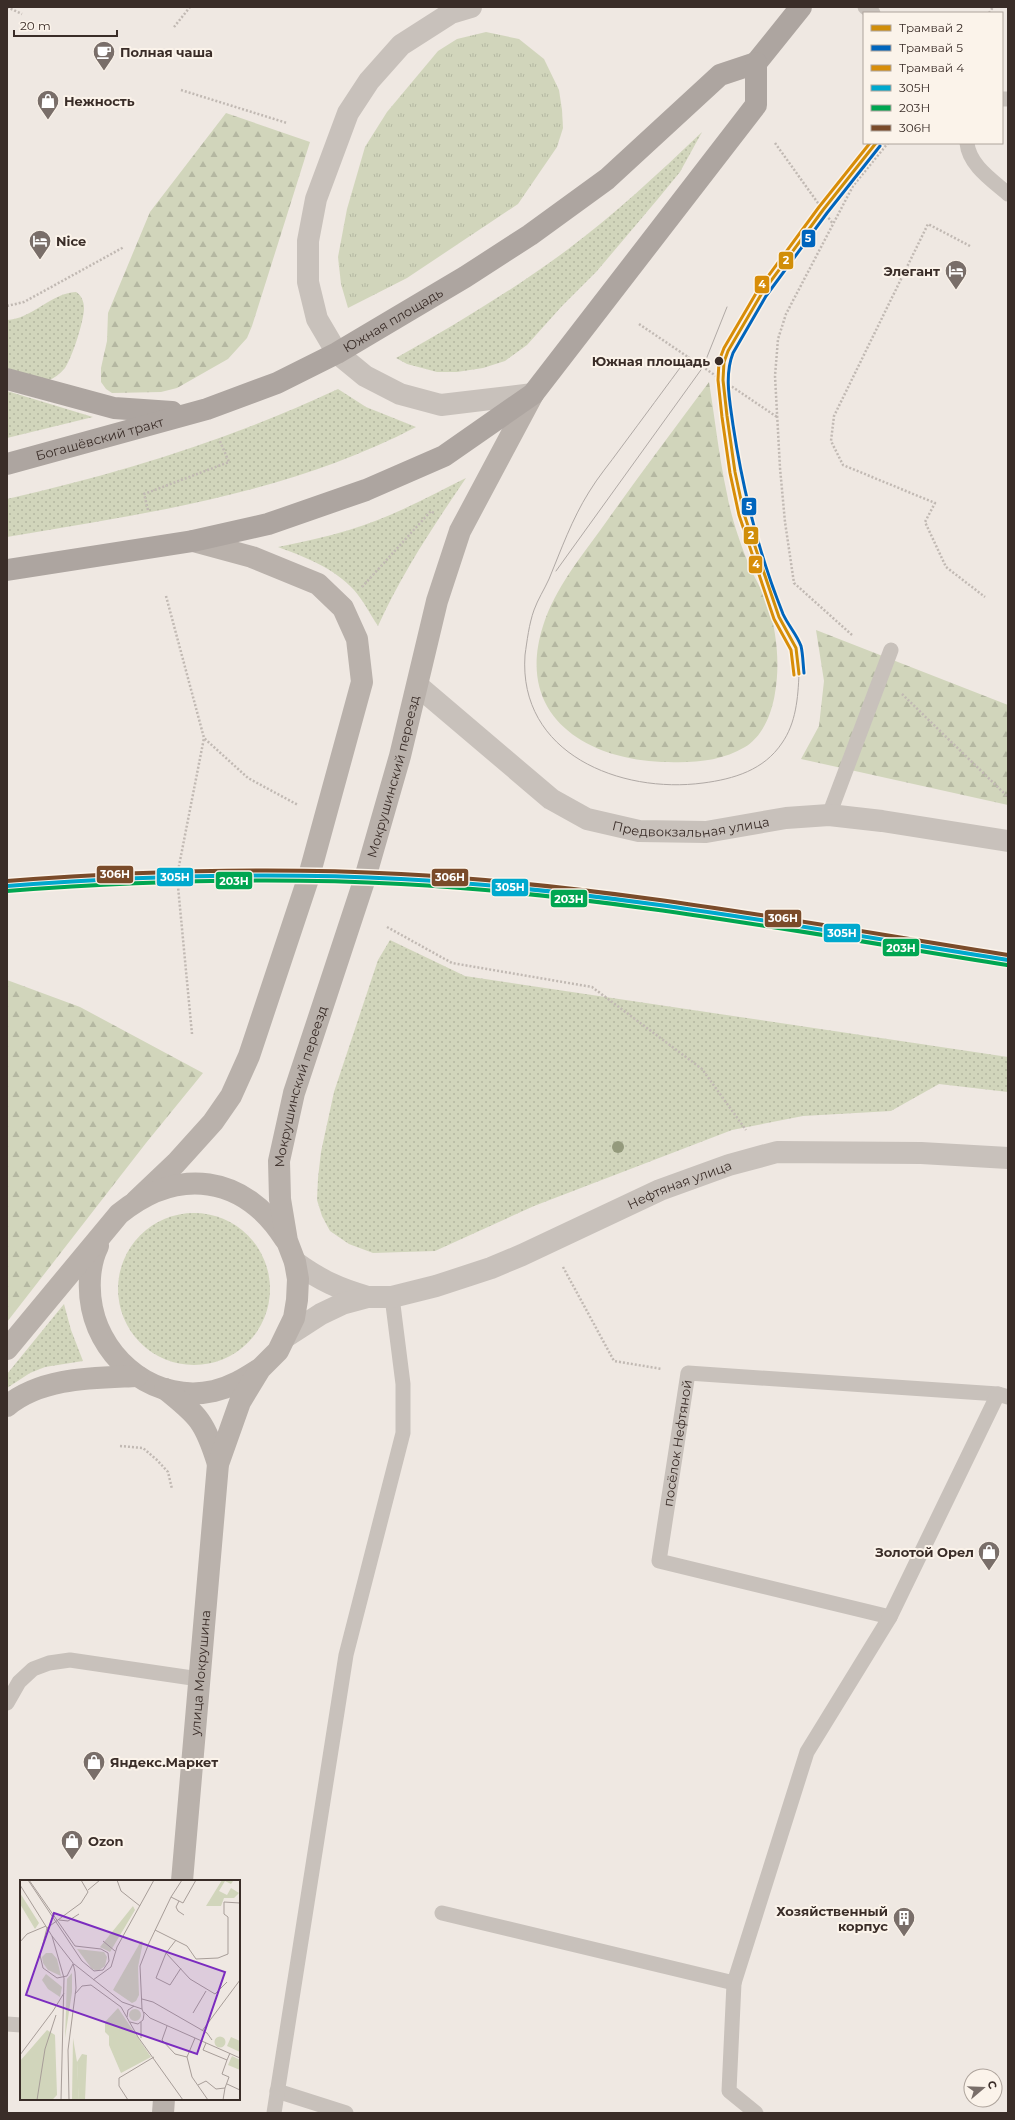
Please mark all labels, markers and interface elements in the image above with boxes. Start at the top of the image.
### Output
scale bar [14,12,117,38]
legend [863,12,1003,144]
text: 20 m [20,18,51,33]
text: Трамвай 2 [899,20,963,35]
cafe icon: Полная чаша [91,39,117,72]
text: Трамвай 5 [899,40,963,55]
place label: Полная чаша [120,44,213,60]
text: Трамвай 4 [899,60,964,75]
text: 305Н [899,80,930,95]
shop icon: Нежность [35,88,61,121]
place label: Нежность [64,93,135,109]
text: 203Н [899,100,930,115]
text: 306Н [899,120,931,135]
hotel icon: Nice [27,228,53,261]
line badge: 5 [801,229,816,248]
text: 5 [805,231,812,245]
place label: Nice [56,233,86,249]
line badge: 2 [778,251,794,270]
text: 2 [783,253,790,267]
hotel icon: Элегант [943,258,969,291]
place label: Элегант [883,263,940,279]
line badge: 4 [754,275,770,294]
text: 4 [758,277,766,291]
street label: Южная площадь [340,284,445,356]
place label: Южная площадь [592,353,710,369]
marker: Южная площадь [713,355,725,367]
street label: Богашёвский тракт [34,413,166,464]
line badge: 5 [741,497,757,516]
text: 5 [746,499,753,513]
line badge: 2 [743,526,759,545]
text: 2 [748,528,755,542]
line badge: 4 [748,555,763,574]
text: 4 [752,557,760,571]
street label: Мокрушинский переезд [363,694,422,860]
street label: Предвокзальная улица [611,813,770,841]
line badge: 306Н [96,865,134,884]
text: 306Н [99,867,130,881]
line badge: 305Н [156,867,194,887]
line badge: 306Н [431,868,469,887]
text: 305Н [159,870,190,884]
text: 306Н [434,870,465,884]
line badge: 203Н [215,871,253,890]
text: 203Н [219,874,249,888]
line badge: 305Н [491,878,529,897]
text: 305Н [494,880,525,894]
line badge: 203Н [550,889,588,908]
text: 203Н [554,892,584,906]
line badge: 306Н [764,909,802,928]
text: 306Н [767,911,798,925]
line badge: 305Н [823,923,861,943]
text: 305Н [826,926,857,940]
line badge: 203Н [882,938,920,957]
text: 203Н [886,941,916,955]
street label: Мокрушинский переезд [271,1004,330,1168]
street label: Нефтяная улица [624,1157,734,1212]
street label: посёлок Нефтяной [660,1378,695,1508]
shop icon: Золотой Орел [976,1539,1002,1572]
place label: Золотой Орел [874,1544,974,1560]
street label: улица Мокрушина [187,1609,213,1737]
shop icon: Яндекс.Маркет [81,1749,107,1782]
place label: Яндекс.Маркет [110,1754,218,1770]
shop icon: Ozon [59,1828,85,1861]
place label: Ozon [88,1833,123,1849]
inset map [20,1880,240,2100]
place label: Хозяйственный корпус [776,1903,888,1934]
building icon: Хозяйственный корпус [891,1905,917,1938]
north arrow [963,2068,1003,2108]
text: С [985,2079,1000,2091]

